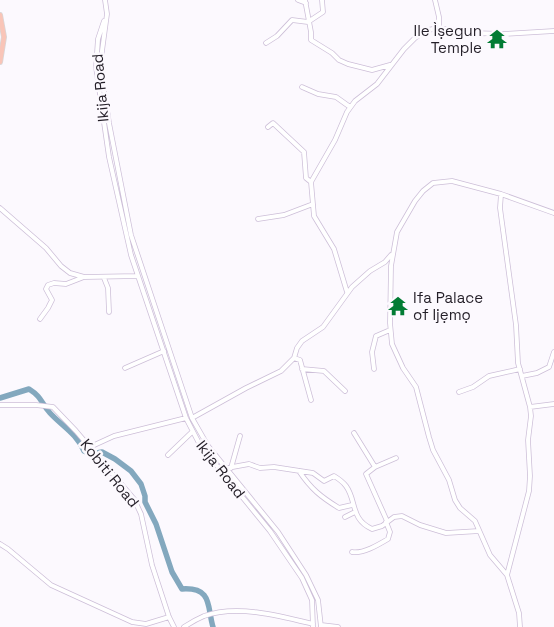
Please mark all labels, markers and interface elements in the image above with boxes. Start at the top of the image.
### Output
place label: Ile Ìṣegun Temple [413,21,482,57]
temple icon: Ile Ìṣegun Temple [486,28,508,50]
street label: Ikija Road [88,53,112,123]
place label: Ifa Palace of Ijẹmọ [413,288,483,324]
temple icon: Ifa Palace of Ijẹmọ [387,295,409,317]
street label: Kobiti Road [77,435,143,511]
street label: Ikija Road [192,436,250,502]

